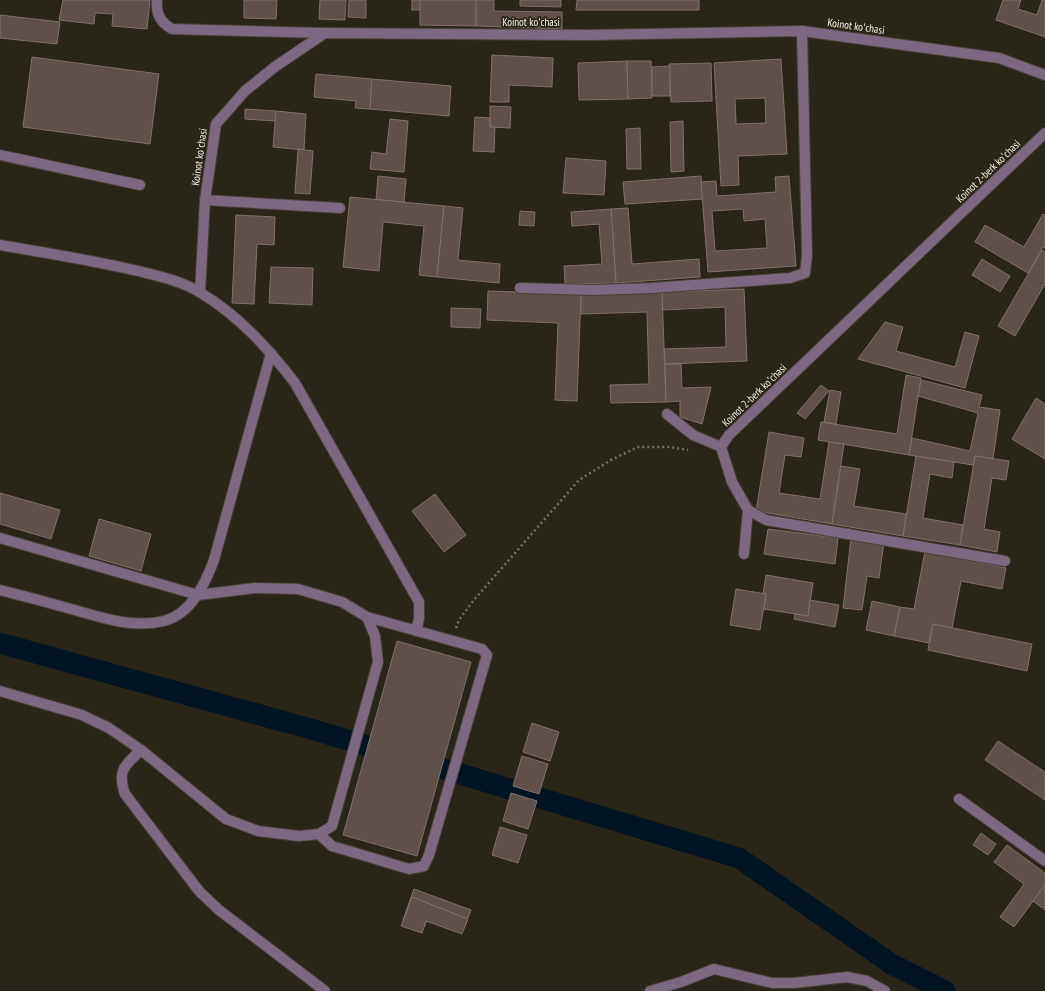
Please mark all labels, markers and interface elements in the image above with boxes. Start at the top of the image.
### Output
street label: Koinot koʻchasi [502,15,560,29]
street label: Koinot koʻchasi [826,15,886,37]
street label: Koinot koʻchasi [188,127,210,187]
street label: Koinot 2-berk koʻchasi [953,137,1023,205]
street label: Koinot 2-berk koʻchasi [719,361,789,429]

